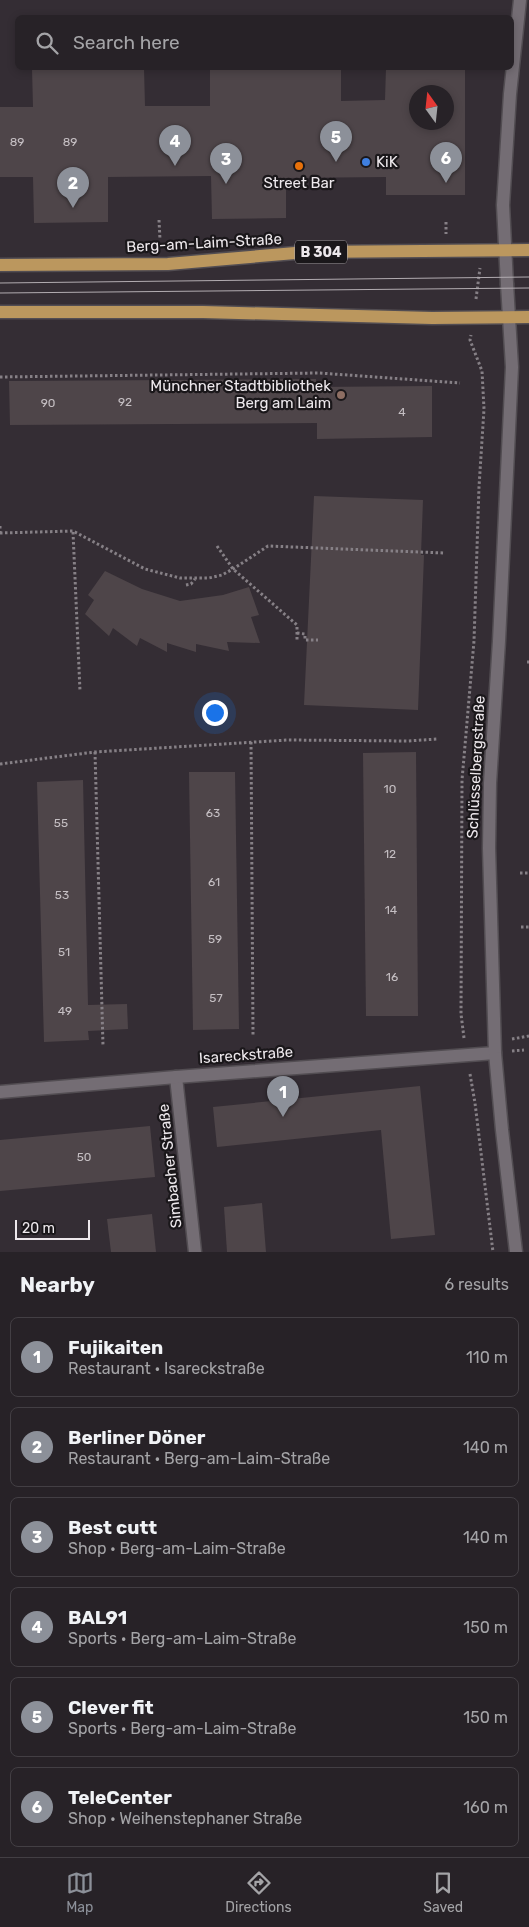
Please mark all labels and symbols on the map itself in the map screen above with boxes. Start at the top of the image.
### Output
north arrow [409,85,454,130]
pin: 5 [320,121,352,162]
pin: 4 [159,125,191,166]
house number: 89 [10,135,24,149]
house number: 89 [63,135,77,149]
pin: 6 [430,142,462,183]
pin: 3 [210,143,242,184]
place label: KiK [376,153,398,171]
marker: KiK [360,156,372,168]
marker: Street Bar [293,160,305,172]
pin: 2 [57,167,89,208]
place label: Street Bar [263,174,335,192]
street label: Berg-am-Laim-Straße [126,230,282,256]
road number: B 304 [295,240,347,264]
place label: Münchner Stadtbibliothek Berg am Laim [150,377,331,412]
marker: Münchner Stadtbibliothek Berg am Laim [335,389,347,401]
house number: 92 [118,395,132,409]
house number: 90 [41,396,55,410]
house number: 4 [398,405,406,419]
street label: Schlüsselbergstraße [463,695,489,839]
your location [202,700,228,726]
house number: 10 [384,782,396,796]
house number: 63 [206,806,220,820]
house number: 55 [54,816,68,830]
house number: 12 [384,847,396,861]
house number: 61 [208,875,220,889]
house number: 53 [55,888,69,902]
house number: 14 [385,903,398,917]
house number: 59 [208,932,222,946]
house number: 51 [58,945,70,959]
house number: 16 [386,970,398,984]
house number: 57 [209,991,223,1005]
house number: 49 [58,1004,72,1018]
street label: Isareckstraße [198,1043,294,1067]
pin: 1 [267,1076,299,1117]
street label: Simbacher Straße [155,1103,185,1229]
house number: 50 [77,1150,91,1164]
scale bar [15,1217,90,1240]

